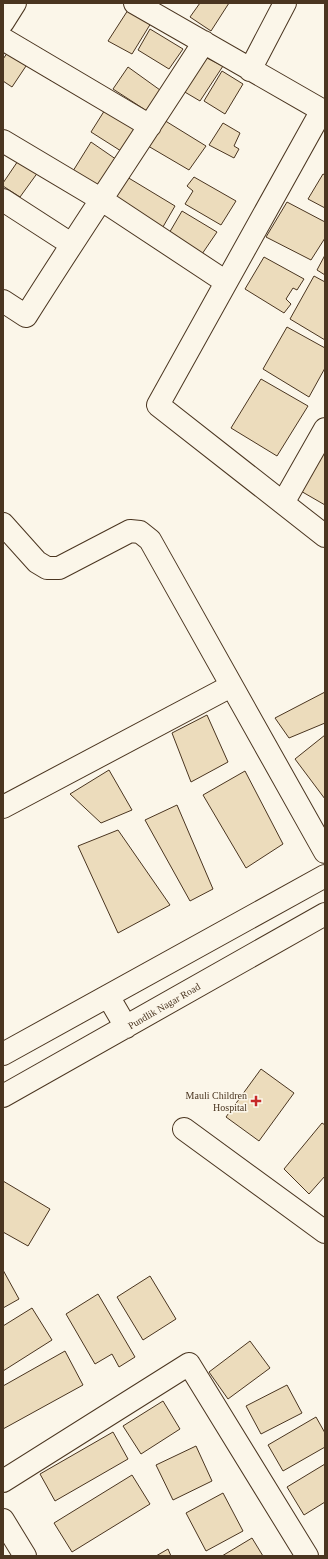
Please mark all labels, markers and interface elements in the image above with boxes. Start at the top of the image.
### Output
street label: Pundlik Nagar Road [126,981,202,1031]
place label: Mauli Children Hospital [186,1090,247,1113]
marker: Mauli Children Hospital [250,1095,262,1107]

